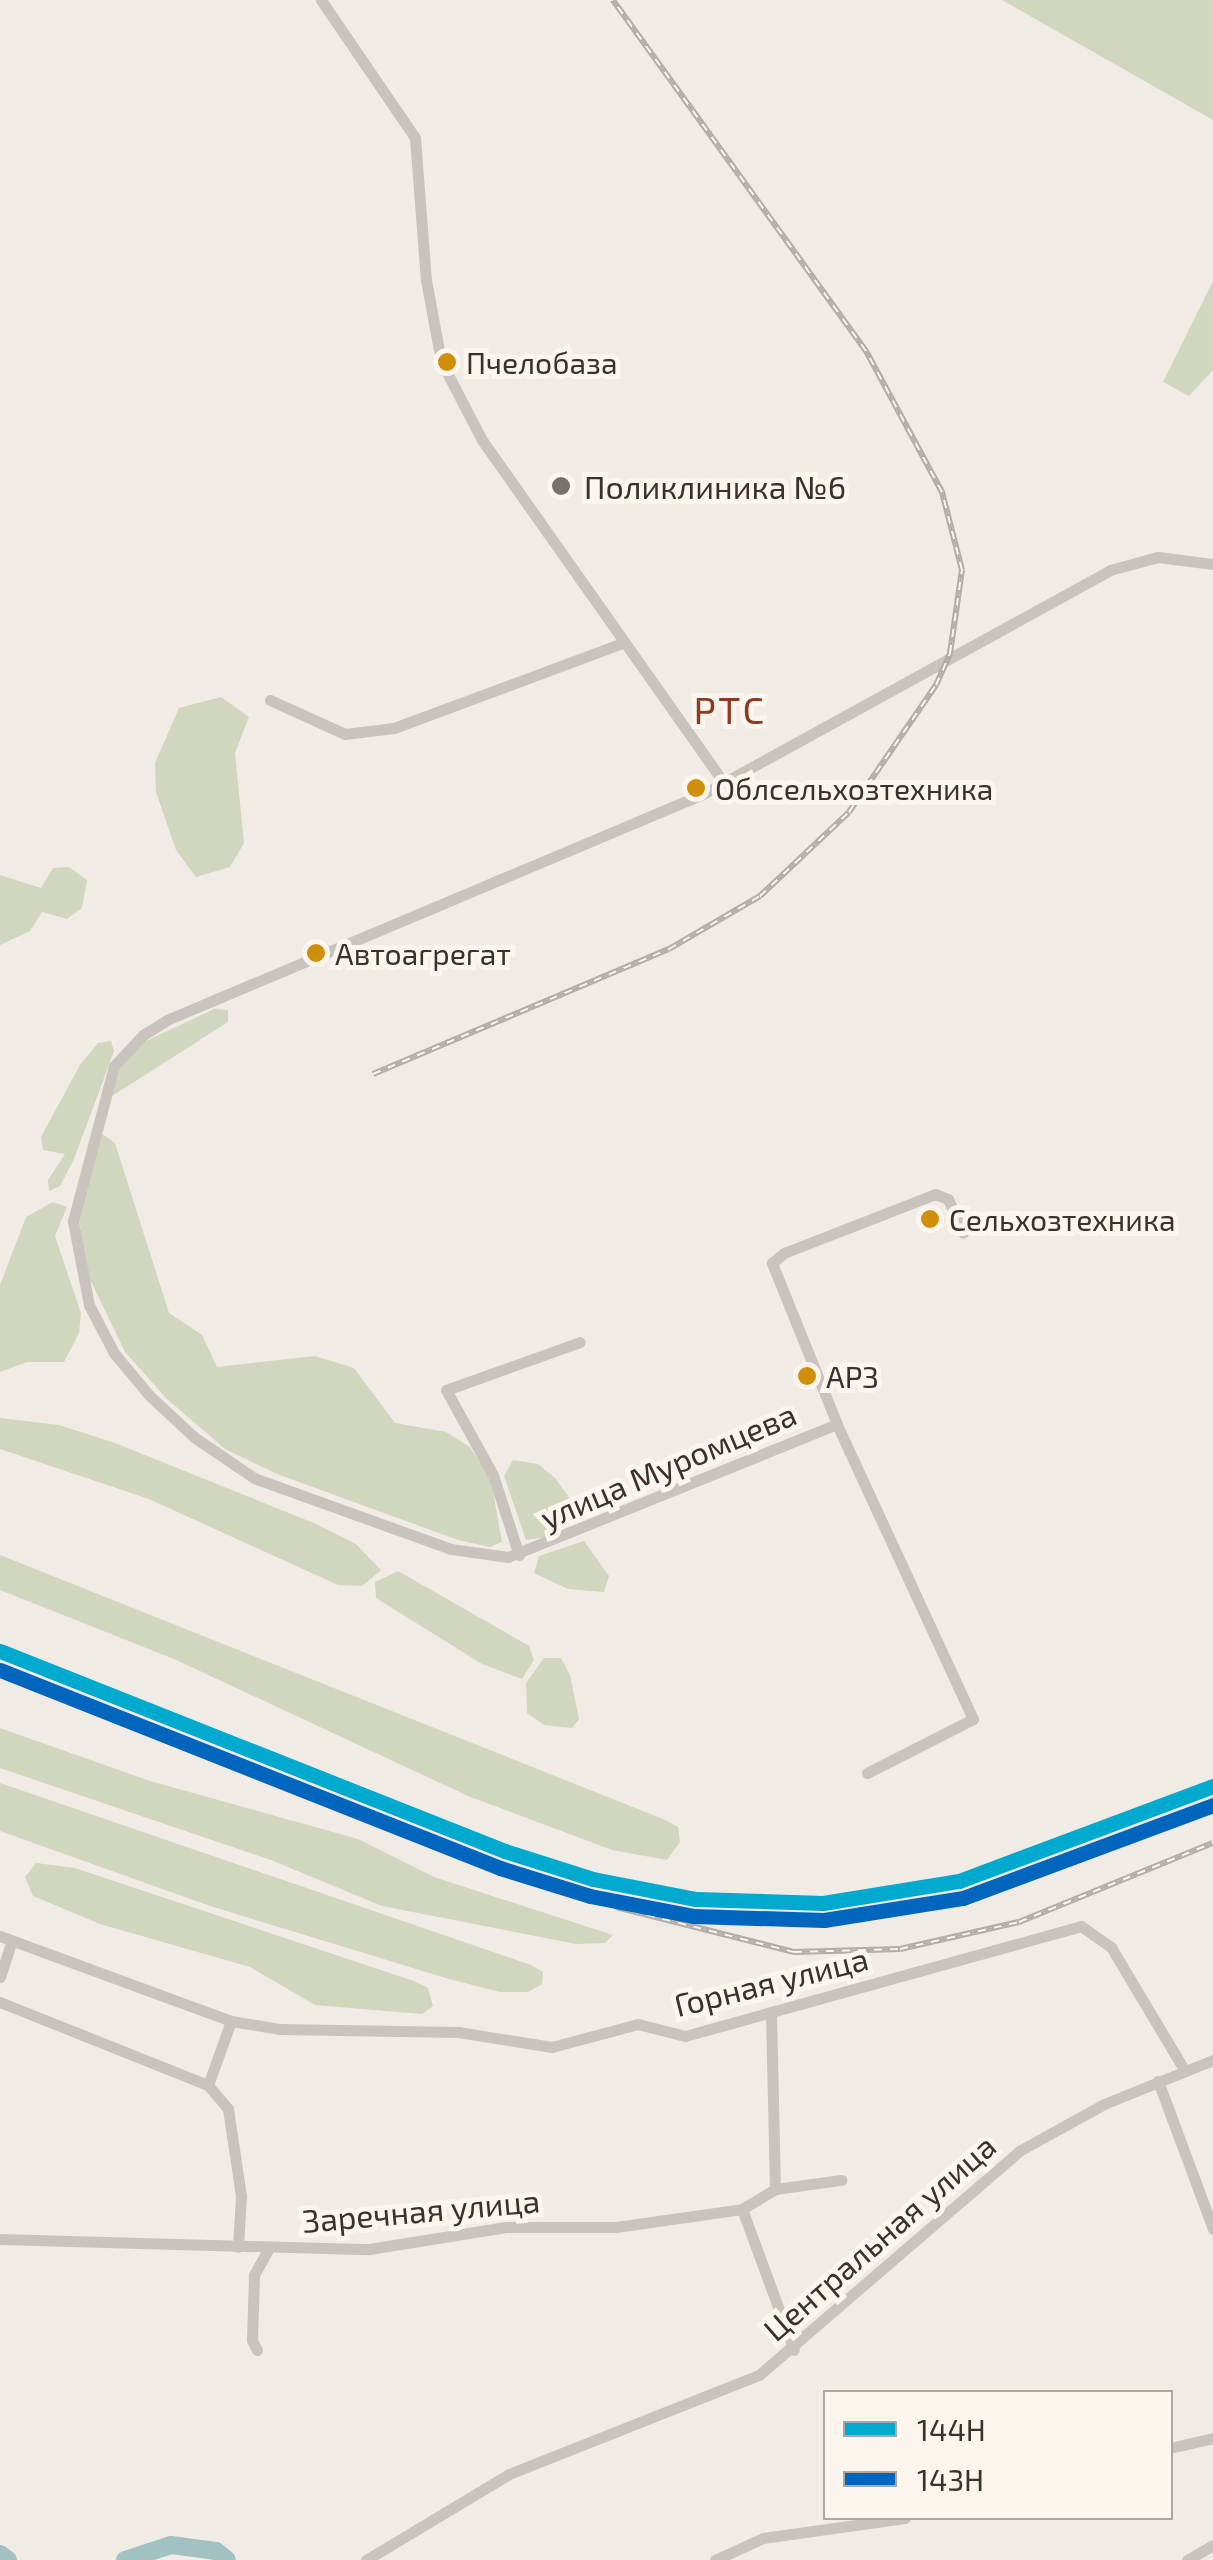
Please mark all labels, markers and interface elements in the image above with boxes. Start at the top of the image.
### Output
place label: Пчелобаза [466,344,617,380]
marker: Пчелобаза [437,352,457,372]
place label: Поликлиника №6 [584,467,846,505]
marker: Поликлиника №6 [548,473,574,499]
district label: РТС [693,687,767,733]
place label: Облсельхозтехника [715,770,993,806]
marker: Облсельхозтехника [686,778,706,798]
place label: Автоагрегат [335,935,511,971]
marker: Автоагрегат [306,943,326,963]
place label: Сельхозтехника [949,1201,1176,1237]
marker: Сельхозтехника [920,1209,940,1229]
place label: АРЗ [826,1358,879,1394]
marker: АРЗ [797,1366,817,1386]
street label: улица Муромцева [534,1394,802,1536]
street label: Горная улица [670,1938,872,2024]
street label: Центральная улица [755,2126,1003,2348]
street label: Заречная улица [301,2180,541,2240]
legend [823,2390,1173,2520]
text: 144Н [917,2411,986,2447]
text: 143Н [917,2461,984,2497]

